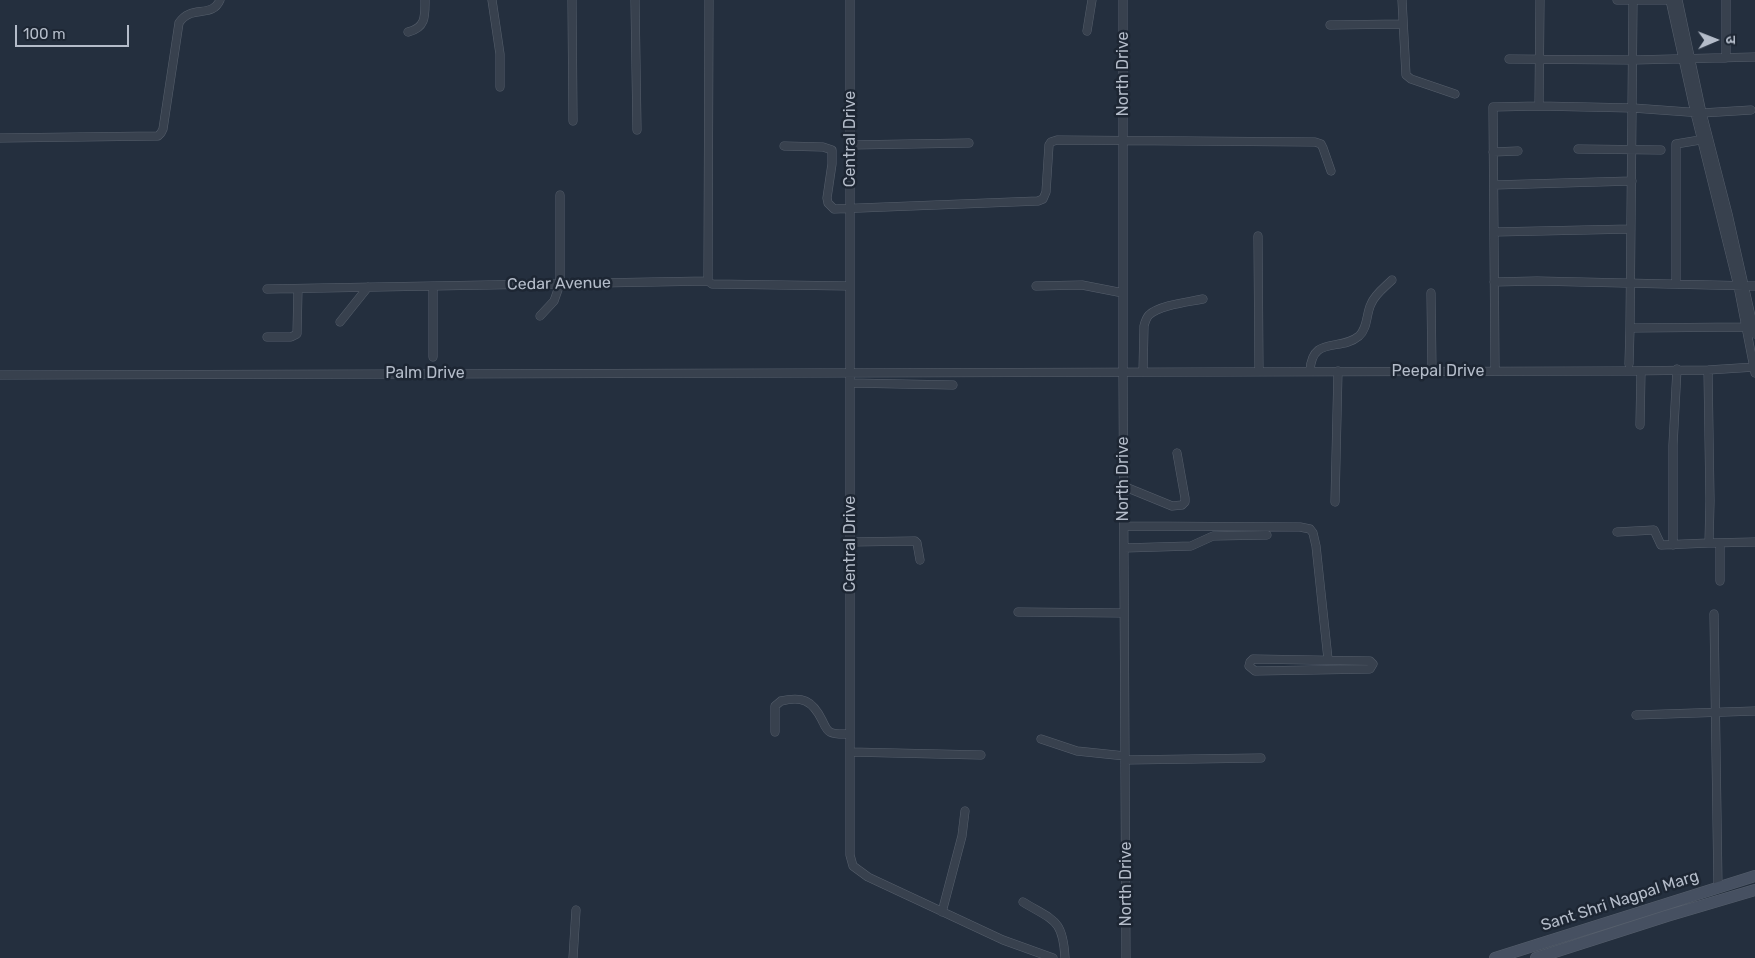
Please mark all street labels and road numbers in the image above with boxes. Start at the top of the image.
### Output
street label: North Drive [1113,32,1133,116]
street label: Central Drive [840,91,860,187]
street label: Cedar Avenue [507,273,611,295]
street label: Peepal Drive [1392,361,1484,381]
street label: Palm Drive [385,363,465,383]
street label: North Drive [1113,437,1133,521]
street label: Central Drive [840,496,860,592]
street label: North Drive [1116,842,1136,926]
street label: Sant Shri Nagpal Marg [1539,866,1701,936]

